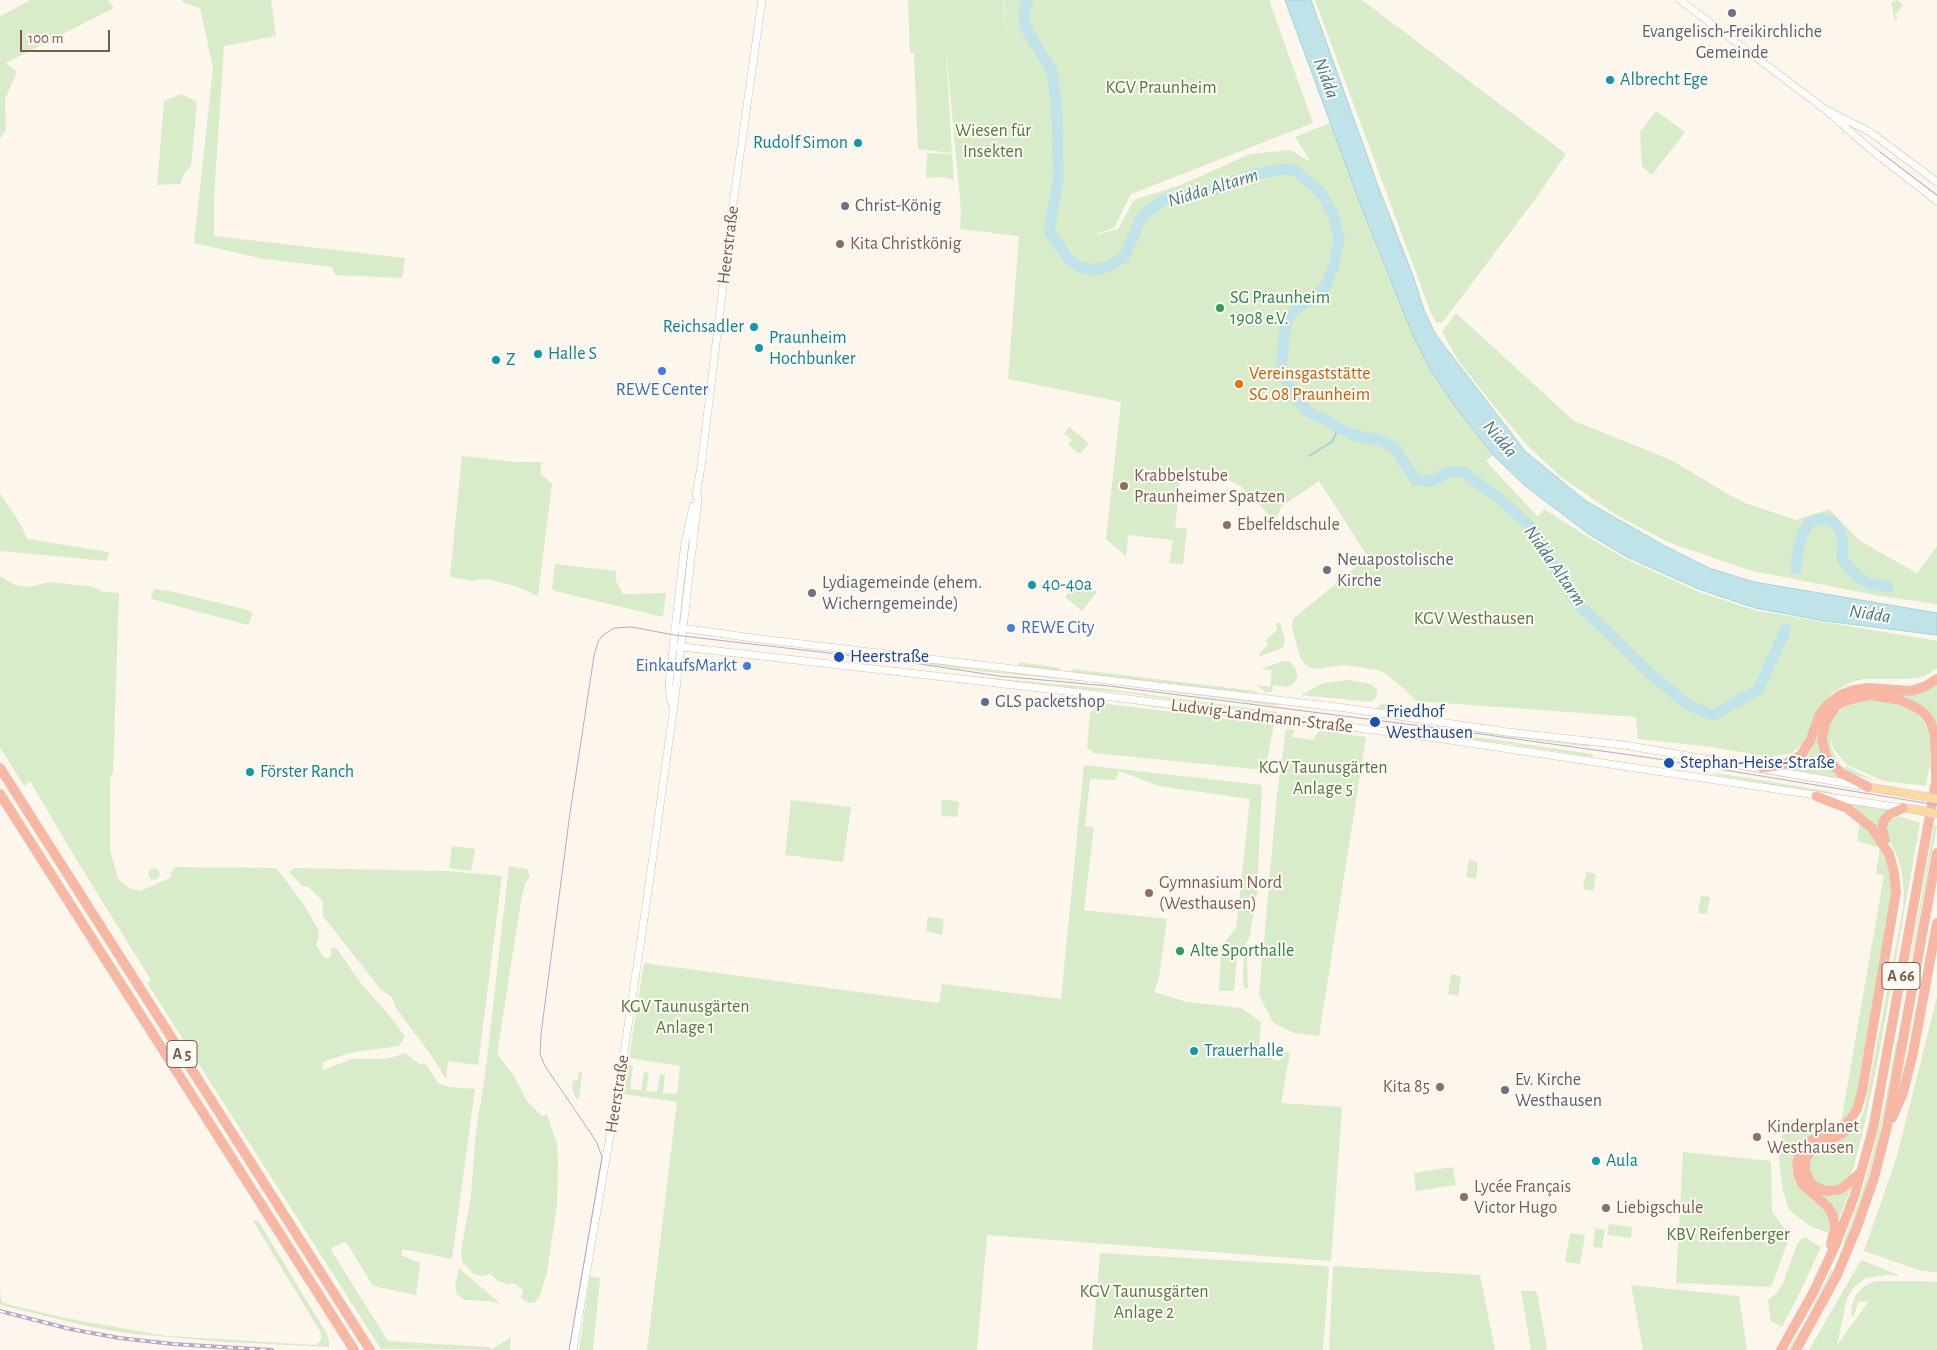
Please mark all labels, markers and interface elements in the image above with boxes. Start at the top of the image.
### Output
marker: Evangelisch-Freikirchliche Gemeinde [1726,7,1738,19]
scale bar [22,20,112,52]
place label: Evangelisch-Freikirchliche Gemeinde [1642,21,1822,64]
text: 100 m [28,31,63,46]
water label: Nidda [1308,55,1344,101]
place label: Albrecht Ege [1620,69,1708,91]
marker: Albrecht Ege [1604,74,1616,86]
park label: KGV Praunheim [1105,77,1217,99]
park label: Wiesen für Insekten [955,120,1031,162]
place label: Rudolf Simon [753,132,848,154]
marker: Rudolf Simon [852,137,864,149]
water label: Nidda Altarm [1165,163,1261,213]
place label: Christ-König [855,195,941,217]
marker: Christ-König [839,200,851,212]
street label: Heerstraße [712,204,744,286]
place label: Kita Christkönig [850,233,961,255]
marker: Kita Christkönig [834,238,846,250]
place label: SG Praunheim 1908 e.V. [1230,287,1330,330]
marker: SG Praunheim 1908 e.V. [1214,302,1226,314]
place label: Reichsadler [663,316,744,338]
marker: Reichsadler [748,321,760,333]
place label: Praunheim Hochbunker [769,327,856,369]
marker: Praunheim Hochbunker [753,342,765,354]
place label: Halle S [548,343,597,365]
marker: Halle S [532,348,544,360]
place label: Z [506,349,516,371]
marker: Z [490,354,502,366]
place label: Vereinsgaststätte SG 08 Praunheim [1249,363,1371,406]
marker: REWE Center [656,365,668,377]
marker: Vereinsgaststätte SG 08 Praunheim [1233,378,1245,390]
place label: REWE Center [616,379,708,401]
water label: Nidda [1478,416,1522,462]
place label: Krabbelstube Praunheimer Spatzen [1134,465,1285,508]
marker: Krabbelstube Praunheimer Spatzen [1118,480,1130,492]
place label: Ebelfeldschule [1237,514,1340,536]
marker: Ebelfeldschule [1221,519,1233,531]
water label: Nidda Altarm [1519,521,1591,611]
place label: Neuapostolische Kirche [1337,549,1454,592]
marker: Neuapostolische Kirche [1321,564,1333,576]
place label: Lydiagemeinde (ehem. Wicherngemeinde) [822,572,982,614]
place label: 40-40a [1042,574,1092,596]
marker: 40-40a [1026,579,1038,591]
marker: Lydiagemeinde (ehem. Wicherngemeinde) [806,587,818,599]
water label: Nidda [1848,599,1892,629]
park label: KGV Westhausen [1414,608,1534,630]
place label: REWE City [1021,617,1095,639]
marker: REWE City [1005,622,1017,634]
place label: Heerstraße [850,646,929,668]
marker: Heerstraße [832,650,846,664]
place label: EinkaufsMarkt [635,655,737,677]
marker: EinkaufsMarkt [741,660,753,672]
place label: GLS packetshop [995,691,1105,713]
street label: Ludwig-Landmann-Straße [1170,694,1354,738]
marker: GLS packetshop [979,696,991,708]
place label: Friedhof Westhausen [1386,701,1473,744]
marker: Friedhof Westhausen [1368,715,1382,729]
place label: Stephan-Heise-Straße [1680,752,1835,774]
marker: Stephan-Heise-Straße [1662,756,1676,770]
park label: KGV Taunusgärten Anlage 5 [1258,757,1388,800]
place label: Förster Ranch [260,761,354,783]
marker: Förster Ranch [244,766,256,778]
place label: Gymnasium Nord (Westhausen) [1159,872,1282,914]
marker: Gymnasium Nord (Westhausen) [1143,887,1155,899]
place label: Alte Sporthalle [1190,940,1294,962]
marker: Alte Sporthalle [1174,945,1186,957]
road number: A 66 [1882,962,1920,989]
park label: KGV Taunusgärten Anlage 1 [620,996,750,1038]
road number: A 5 [167,1040,197,1068]
place label: Trauerhalle [1204,1040,1284,1062]
marker: Trauerhalle [1188,1045,1200,1057]
street label: Heerstraße [600,1053,634,1135]
place label: Ev. Kirche Westhausen [1515,1069,1602,1112]
place label: Kita 85 [1383,1076,1430,1098]
marker: Kita 85 [1434,1081,1446,1093]
marker: Ev. Kirche Westhausen [1499,1084,1511,1096]
place label: Kinderplanet Westhausen [1767,1116,1859,1158]
marker: Kinderplanet Westhausen [1751,1131,1763,1143]
place label: Aula [1606,1150,1638,1172]
marker: Aula [1590,1155,1602,1167]
place label: Lycée Français Victor Hugo [1474,1176,1571,1218]
marker: Lycée Français Victor Hugo [1458,1191,1470,1203]
place label: Liebigschule [1616,1197,1703,1219]
marker: Liebigschule [1600,1202,1612,1214]
park label: KBV Reifenberger [1666,1224,1790,1246]
park label: KGV Taunusgärten Anlage 2 [1079,1281,1209,1324]

